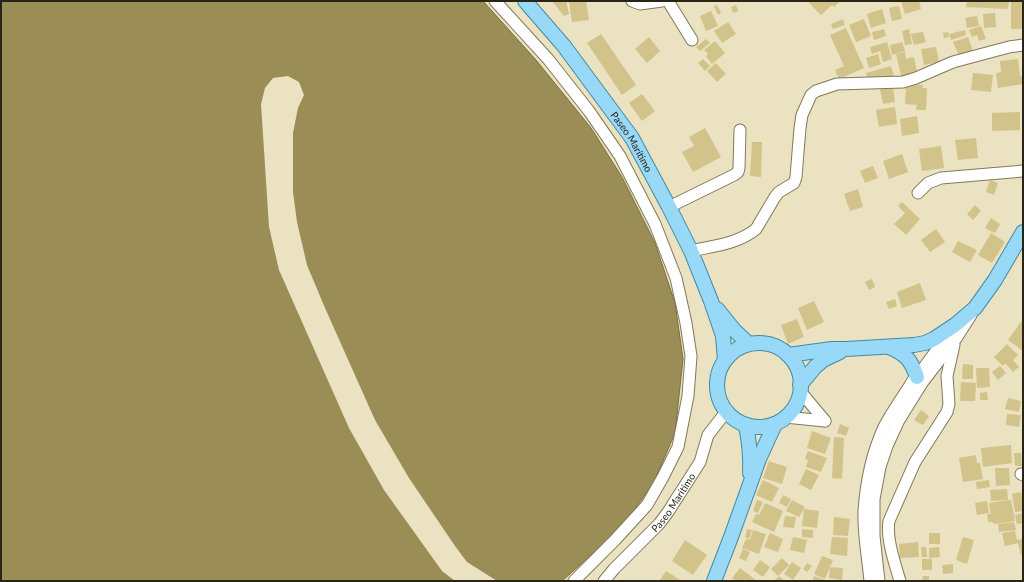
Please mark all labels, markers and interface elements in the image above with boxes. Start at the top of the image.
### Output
street label: Paseo Marítimo [608,109,655,174]
street label: Paseo Marítimo [649,470,698,534]

